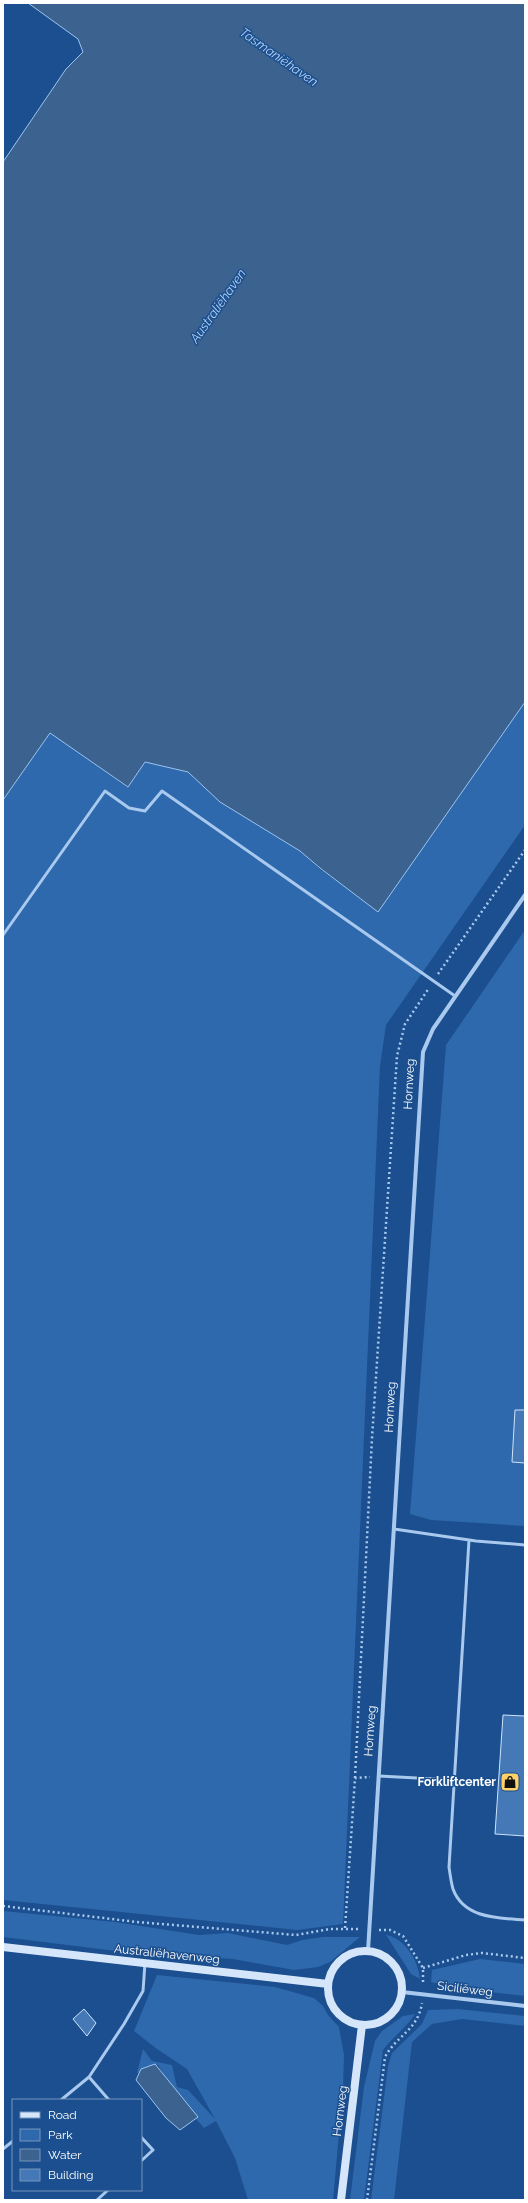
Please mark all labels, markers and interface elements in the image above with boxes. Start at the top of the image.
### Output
water label: Tasmaniëhaven [237,25,321,89]
water label: Australiëhaven [186,266,249,347]
street label: Hornweg [401,1058,417,1110]
street label: Hornweg [382,1381,398,1433]
street label: Hornweg [361,1705,379,1757]
shop icon: Forkliftcenter [499,1771,521,1793]
place label: Forkliftcenter [418,1775,496,1789]
street label: Australiëhavenweg [114,1941,220,1967]
street label: Siciliëweg [436,1979,494,1999]
street label: Hornweg [330,2085,350,2137]
legend [12,2099,142,2191]
text: Road [48,2108,77,2122]
text: Park [48,2128,73,2142]
text: Water [48,2148,82,2162]
text: Building [48,2168,94,2182]

